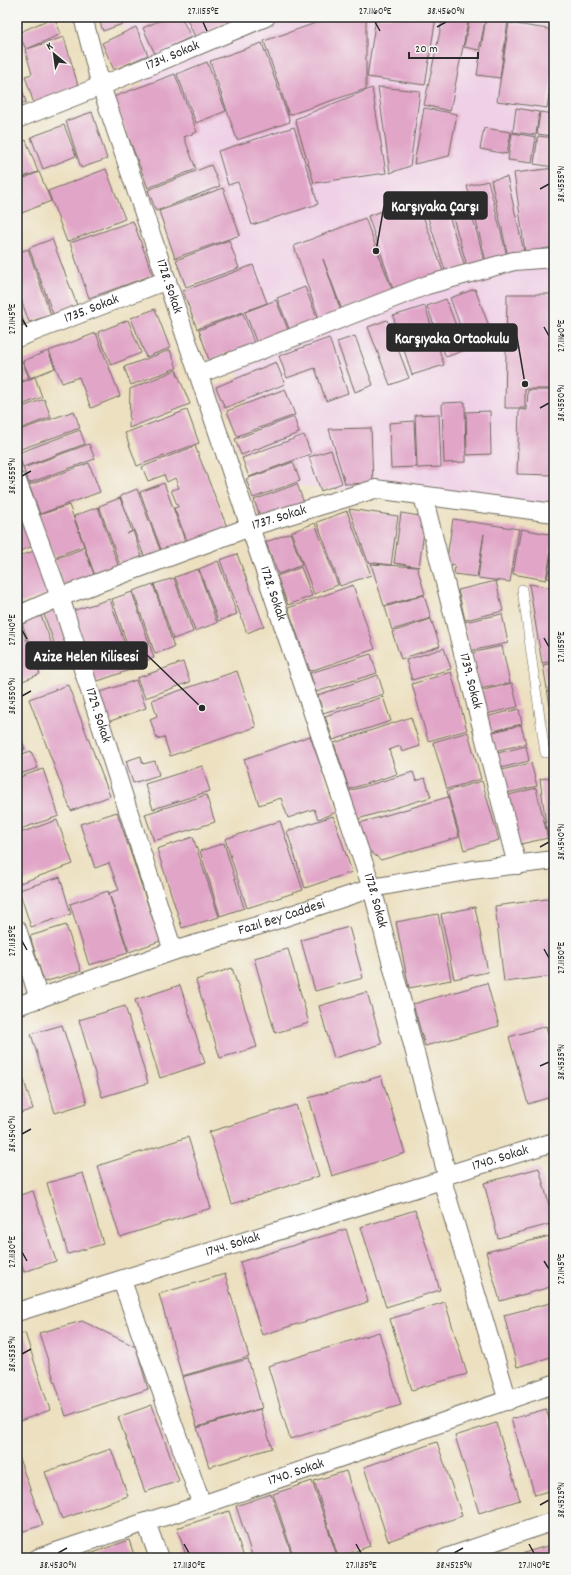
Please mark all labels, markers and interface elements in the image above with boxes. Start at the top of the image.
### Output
text: 27.1155°E [187,5,219,19]
text: 27.1160°E [359,5,392,19]
text: 38.4560°N [427,5,465,19]
north arrow [34,34,74,74]
scale bar [409,34,478,60]
street label: 1734. Sokak [143,36,203,76]
text: K [44,39,56,55]
text: 20 m [415,41,438,58]
text: 38.4555°N [555,166,569,202]
callout: Karşıyaka Çarşı [384,192,487,219]
text: Karşıyaka Çarşı [391,197,479,219]
street label: 1728. Sokak [150,257,187,317]
street label: 1735. Sokak [61,289,122,329]
text: 27.1145°E [6,303,20,334]
text: 27.1160°E [555,319,569,352]
callout: Karşıyaka Ortaokulu [387,324,517,351]
text: Karşıyaka Ortaokulu [395,329,510,351]
text: 38.4550°N [555,384,569,422]
text: 38.4555°N [6,458,20,494]
street label: 1737. Sokak [249,500,309,536]
street label: 1728. Sokak [254,564,291,624]
text: 27.1140°E [6,614,20,646]
text: 27.1155°E [555,631,569,663]
callout: Azize Helen Kilisesi [26,642,147,669]
text: Azize Helen Kilisesi [33,647,139,669]
street label: 1739. Sokak [453,651,487,711]
text: 38.4550°N [6,677,20,715]
street label: 1729. Sokak [80,685,116,746]
text: 38.4540°N [555,824,569,860]
street label: 1728. Sokak [358,871,392,931]
street label: Fazıl Bey Caddesi [236,894,328,941]
text: 27.1135°E [6,925,20,957]
text: 27.1150°E [555,942,569,974]
text: 38.4535°N [555,1044,569,1080]
text: 38.4540°N [6,1116,20,1152]
street label: 1740. Sokak [470,1140,531,1177]
street label: 1744. Sokak [203,1227,263,1263]
text: 27.1130°E [6,1236,20,1268]
text: 27.1145°E [555,1253,569,1284]
text: 38.4535°N [6,1336,20,1372]
street label: 1740. Sokak [266,1454,327,1491]
text: 38.4525°N [555,1482,569,1518]
text: 38.4530°N [40,1559,77,1573]
text: 27.1130°E [173,1559,205,1573]
text: 27.1135°E [345,1559,377,1573]
text: 38.4525°N [436,1559,472,1573]
text: 27.1140°E [518,1559,550,1573]

